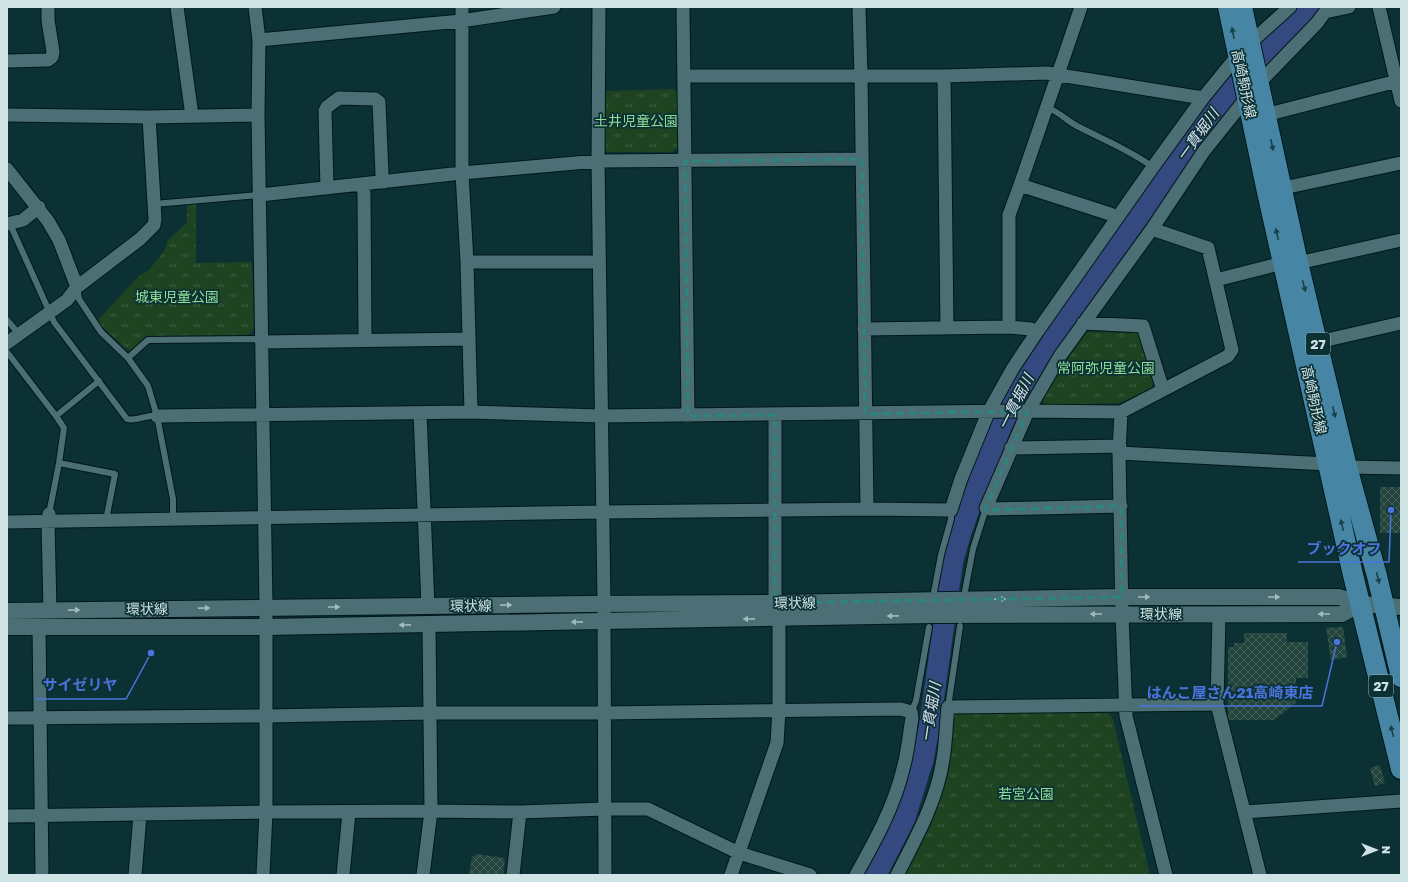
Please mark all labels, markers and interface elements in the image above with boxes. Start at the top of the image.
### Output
one-way arrow [1230,27,1236,39]
street label: 高崎駒形線 [1229,48,1260,120]
water label: 一貫堀川 [1172,103,1223,164]
park label: 土井児童公園 [594,112,678,129]
one-way arrow [1269,139,1275,151]
one-way arrow [1273,228,1279,241]
one-way arrow [1301,279,1307,292]
park label: 城東児童公園 [135,288,219,305]
road number: 27 [1306,333,1330,355]
park label: 常阿弥児童公園 [1057,359,1155,376]
street label: 高崎駒形線 [1298,364,1331,436]
water label: 一貫堀川 [993,369,1038,432]
one-way arrow [1332,406,1338,418]
one-way arrow [1338,519,1344,531]
callout: ブックオフ [1298,535,1389,562]
text: ブックオフ [1306,539,1382,557]
one-way arrow [1375,572,1381,585]
street label: 環状線 [774,594,816,611]
one-way arrow [1138,594,1151,600]
one-way arrow [1268,594,1281,600]
one-way arrow [994,596,1007,602]
street label: 環状線 [450,597,492,614]
street label: 環状線 [126,600,168,617]
one-way arrow [500,602,513,608]
one-way arrow [328,604,341,610]
one-way arrow [198,605,211,611]
street label: 環状線 [1140,605,1182,622]
one-way arrow [68,607,81,613]
one-way arrow [1089,611,1102,617]
one-way arrow [1317,611,1330,617]
one-way arrow [886,613,899,619]
one-way arrow [743,615,755,622]
one-way arrow [570,619,583,625]
one-way arrow [399,621,411,628]
callout: サイゼリヤ [35,672,126,699]
text: サイゼリヤ [42,675,118,693]
road number: 27 [1369,675,1393,697]
water label: 一貫堀川 [916,679,944,743]
callout: はんこ屋さん21高崎東店 [1139,679,1322,706]
text: はんこ屋さん21高崎東店 [1147,683,1313,701]
one-way arrow [1388,725,1394,737]
park label: 若宮公園 [998,785,1054,802]
north arrow [1356,830,1396,870]
text: N [1380,846,1393,854]

